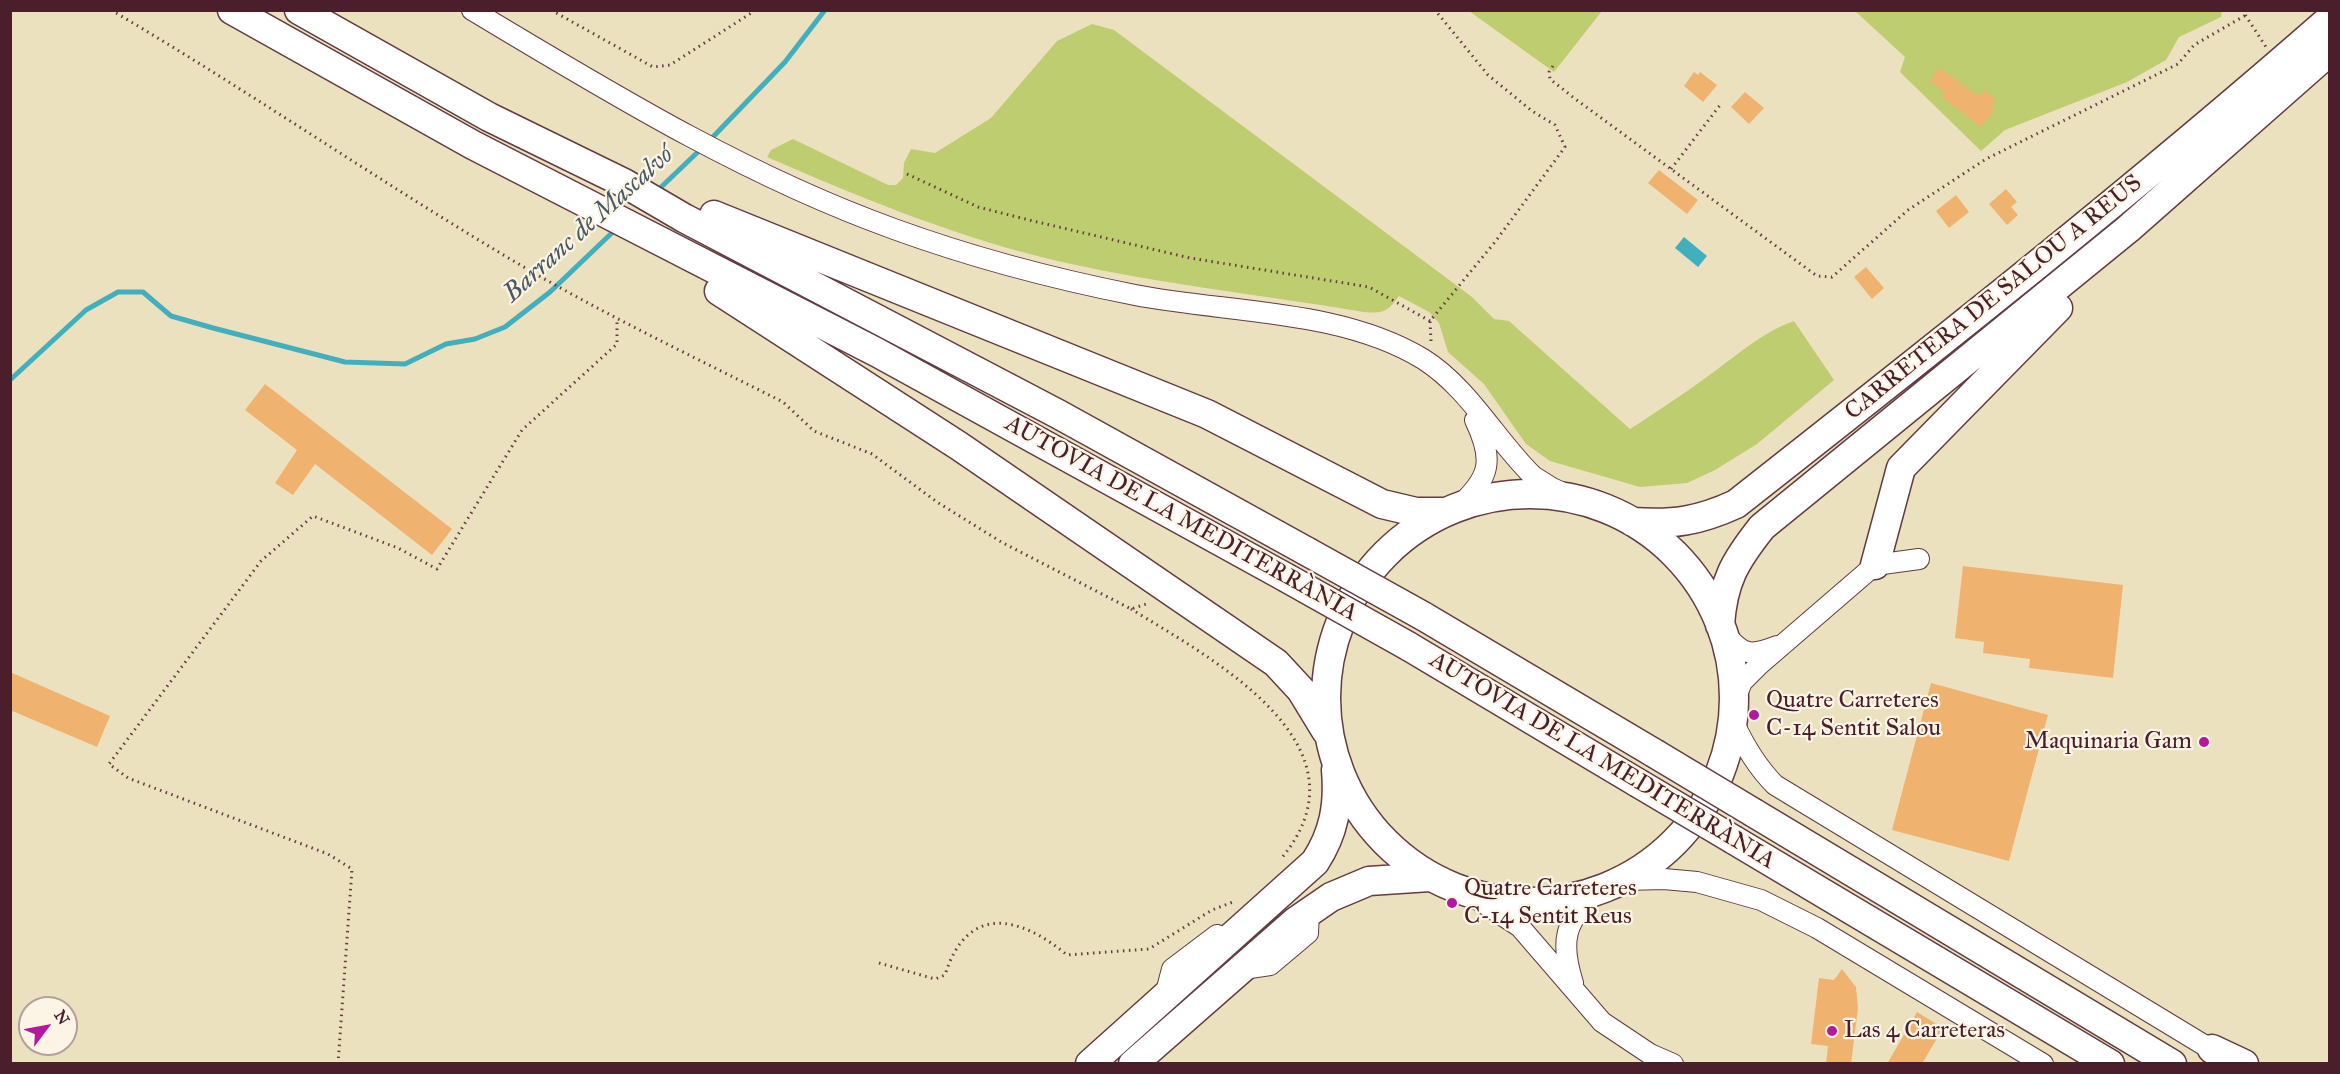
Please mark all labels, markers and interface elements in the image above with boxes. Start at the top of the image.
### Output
water label: Barranc de Mascalvó [498,140,680,310]
street label: CARRETERA DE SALOU A REUS [1840,169,2148,427]
street label: AUTOVIA DE LA MEDITERRÀNIA [1000,410,1362,628]
street label: AUTOVIA DE LA MEDITERRÀNIA [1424,646,1780,876]
place label: Quatre Carreteres C-14 Sentit Salou [1766,687,1941,743]
marker: Quatre Carreteres C-14 Sentit Salou [1747,708,1761,722]
place label: Maquinaria Gam [2024,728,2192,756]
marker: Maquinaria Gam [2197,735,2211,749]
place label: Quatre Carreteres C-14 Sentit Reus [1464,875,1637,931]
marker: Quatre Carreteres C-14 Sentit Reus [1445,896,1459,910]
north arrow [18,996,78,1056]
text: N [50,1006,74,1028]
place label: Las 4 Carreteras [1844,1017,2005,1045]
marker: Las 4 Carreteras [1825,1024,1839,1038]

